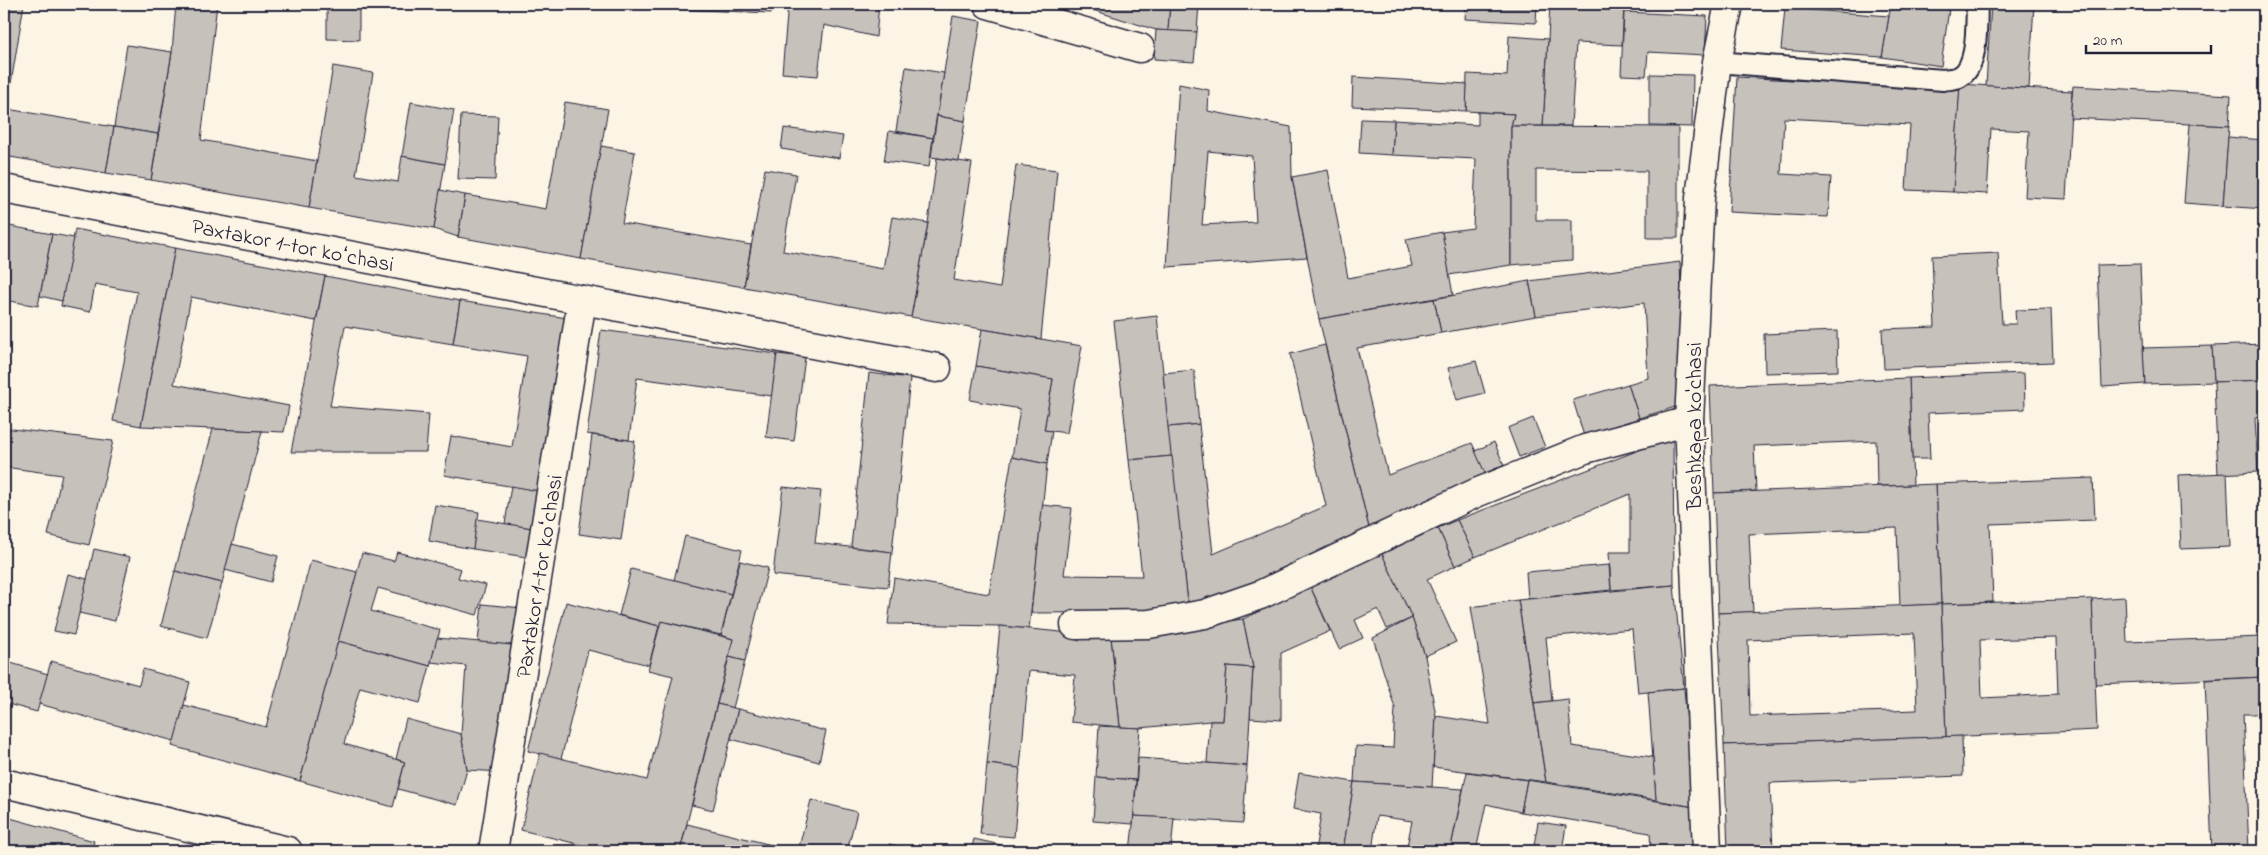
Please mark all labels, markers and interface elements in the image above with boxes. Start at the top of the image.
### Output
scale bar [2086,22,2210,54]
text: 20 m [2093,30,2123,52]
street label: Paxtakor 1-tor koʻchasi [189,212,396,282]
street label: Beshkapa ko'chasi [1680,342,1712,511]
street label: Paxtakor 1-tor koʻchasi [509,473,573,680]

